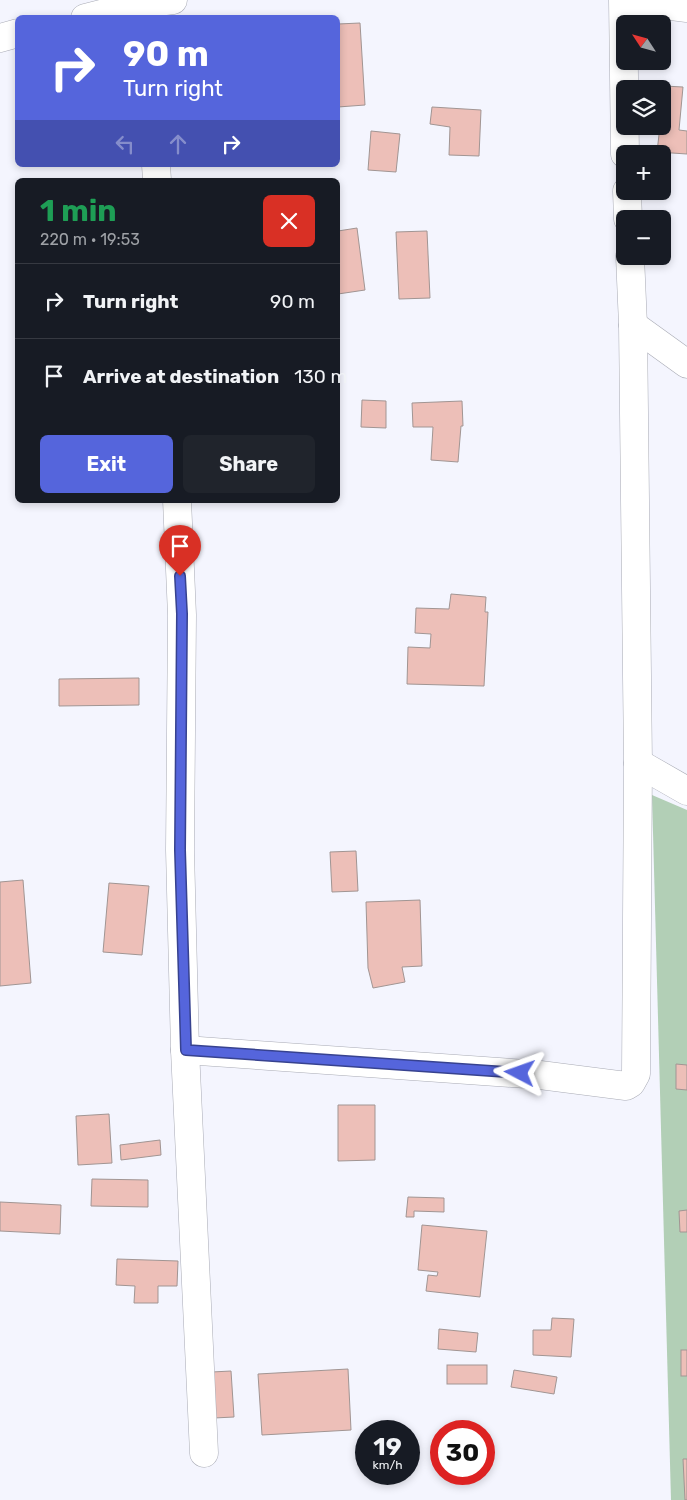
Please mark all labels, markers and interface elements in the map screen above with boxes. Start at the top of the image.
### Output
north arrow [616,15,671,70]
map controls [616,15,671,265]
text: 90 m [123,33,209,75]
icon: right [40,35,105,100]
text: Turn right [123,75,223,102]
button: layers [616,80,671,135]
icon: left [111,130,139,158]
icon: ahead [164,130,192,158]
icon: right [217,130,245,158]
button: + [616,145,671,200]
text: 1 min [40,193,117,229]
button: close [263,195,315,247]
button: − [616,210,671,265]
text: 220 m · 19:53 [40,230,140,249]
icon: right [40,287,68,315]
text: Turn right [83,290,178,313]
text: 90 m [270,290,315,313]
icon: arrive [40,362,68,390]
text: Arrive at destination [83,365,279,388]
text: 130 m [294,365,347,388]
button: Exit [40,435,173,493]
button: Share [183,435,315,493]
pin [159,525,201,576]
icon: arrive [166,532,194,560]
position arrow [493,1046,545,1098]
speed limit sign: 30 [430,1420,495,1485]
text: 19 [373,1432,402,1461]
text: km/h [373,1458,402,1472]

